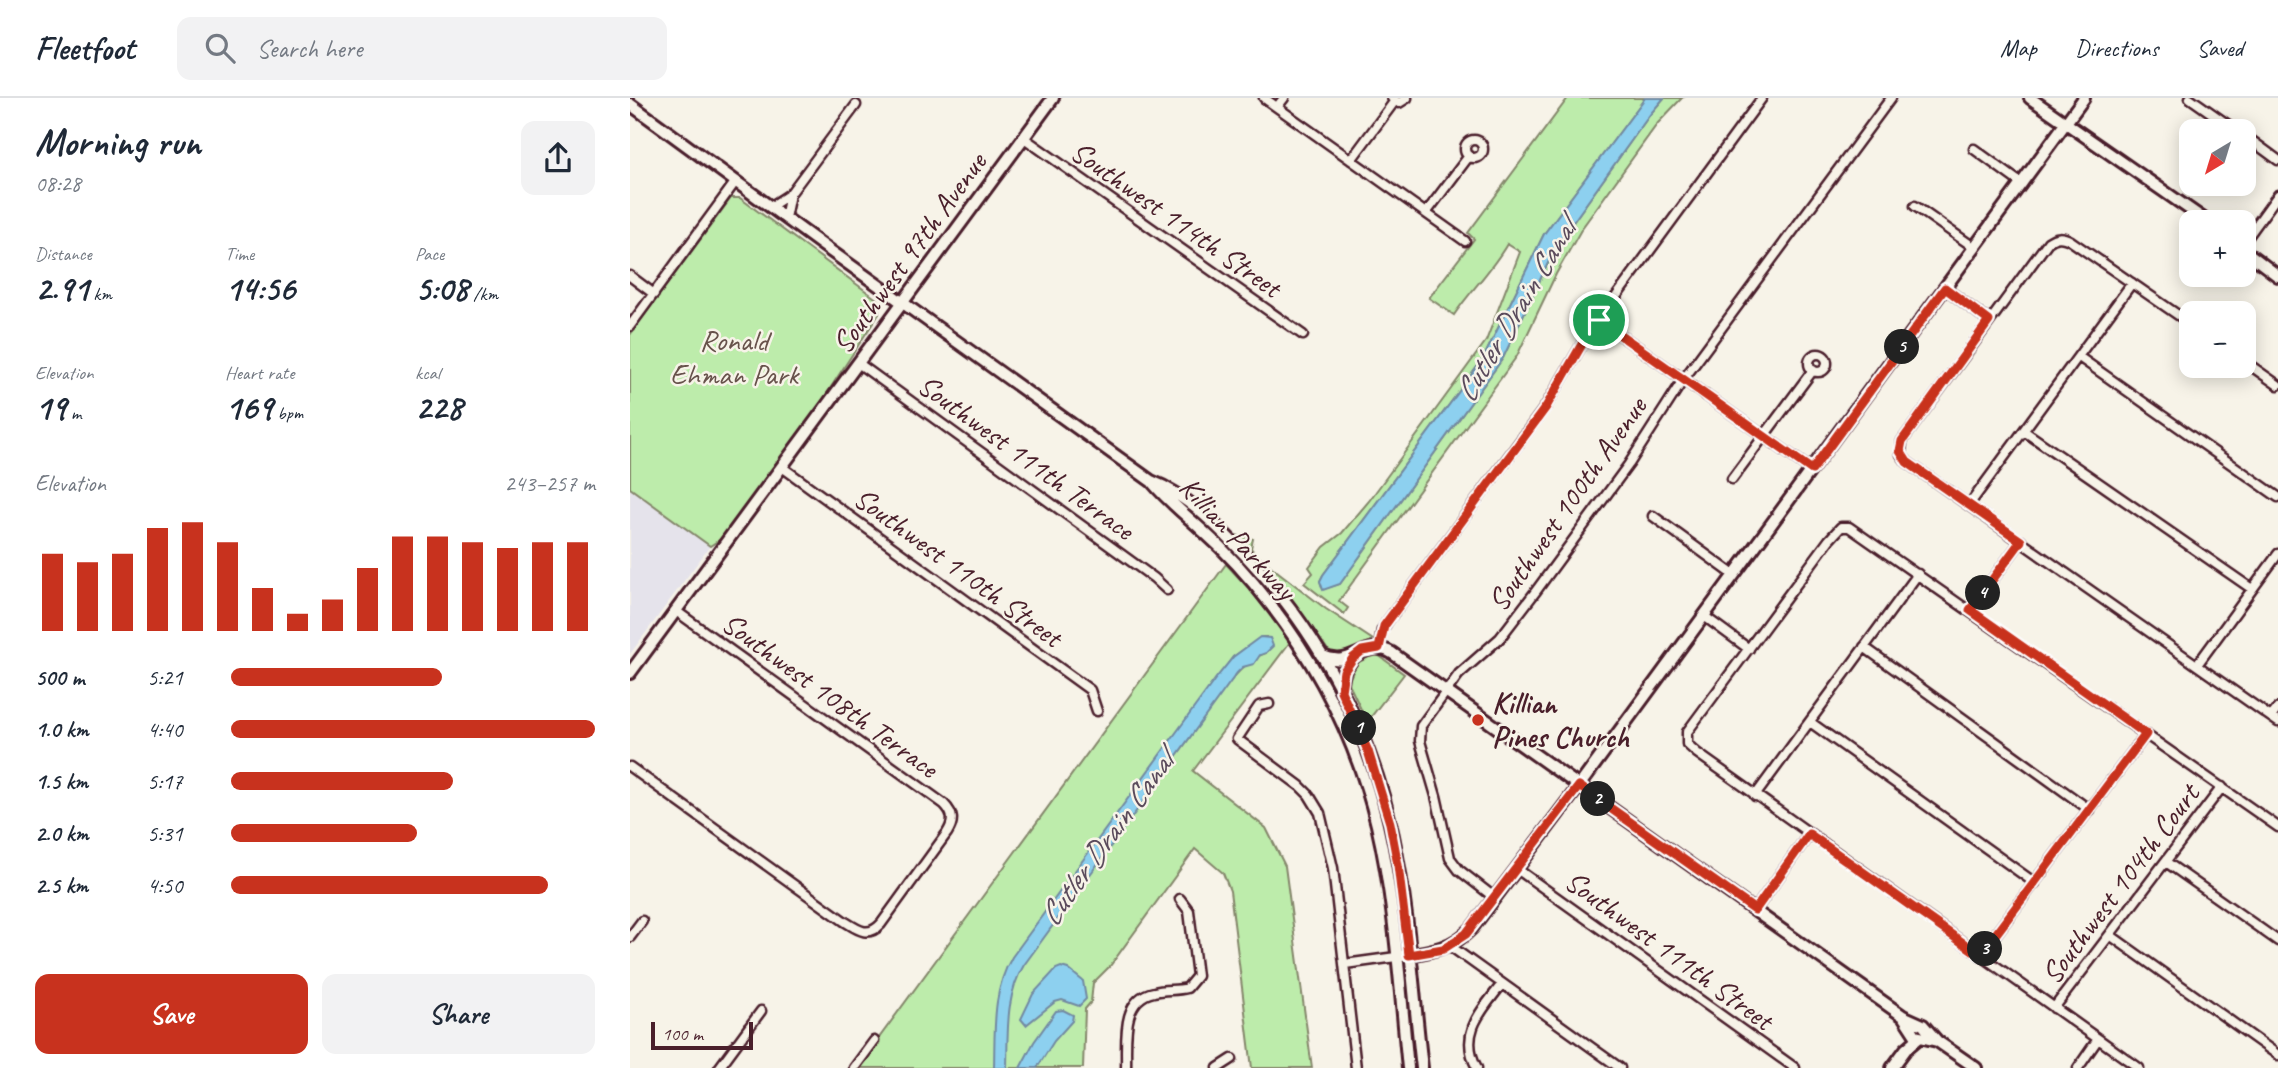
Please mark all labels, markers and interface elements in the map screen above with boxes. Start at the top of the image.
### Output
search box [177,17,667,80]
text: Fleetfoot [35,27,135,69]
icon: search [201,29,239,67]
text: Search here [257,32,363,65]
text: Map [2000,33,2037,63]
text: Directions [2075,33,2158,63]
text: Saved [2196,33,2243,63]
text: Morning run [35,119,201,166]
north arrow [2179,119,2256,196]
map controls [2179,119,2256,378]
button: share [521,121,595,195]
street label: Southwest 114th Street [1063,132,1291,308]
street label: Southwest 97th Avenue [823,143,996,361]
text: 08:28 [35,169,81,198]
water label: Cutler Drain Canal [1445,203,1591,409]
button: + [2179,210,2256,287]
text: Distance [35,242,92,266]
text: Time [225,242,254,266]
text: Pace [415,242,444,266]
text: 2.91 [35,266,89,311]
text: 14:56 [225,266,295,311]
text: 5:08 [415,266,469,311]
text: km [89,282,112,306]
text: /km [469,282,498,306]
pin [1569,290,1629,350]
icon: arrive [1580,301,1618,339]
button: − [2179,301,2256,378]
park label: Ronald Ehman Park [670,321,800,393]
pin: 5 [1884,330,1920,364]
text: 5 [1897,334,1906,358]
text: Elevation [35,361,93,385]
text: Heart rate [225,361,294,385]
text: kcal [415,361,440,385]
street label: Southwest 111th Terrace [910,366,1143,550]
text: 19 [35,385,66,430]
text: 169 [225,385,273,430]
text: 228 [415,385,462,430]
street label: Southwest 100th Avenue [1479,388,1656,618]
text: m [66,401,81,425]
text: bpm [273,401,303,425]
street label: Killian Parkway [1171,468,1307,610]
text: Elevation [35,469,106,498]
text: 243–257 m [504,469,595,498]
street label: Southwest 110th Street [846,479,1072,657]
pin: 4 [1966,575,2000,610]
text: 4 [1978,580,1987,604]
street label: Southwest 108th Terrace [714,604,947,788]
text: 500 m [35,663,84,692]
text: 5:21 [147,663,183,692]
place label: Killian Pines Church [1492,684,1630,756]
pin: 1 [1342,710,1376,746]
marker: Killian Pines Church [1470,712,1486,728]
text: 1.0 km [35,715,89,744]
text: 4:40 [147,715,183,744]
text: 1 [1354,715,1363,739]
water label: Cutler Drain Canal [1029,735,1189,934]
text: 1.5 km [35,767,88,796]
text: 5:17 [147,767,183,796]
street label: Southwest 104th Court [2033,774,2209,991]
pin: 2 [1580,782,1616,816]
text: 2 [1593,786,1602,810]
text: 2.0 km [35,819,89,848]
text: 5:31 [147,819,183,848]
street label: Southwest 111th Street [1557,862,1783,1040]
text: 2.5 km [35,871,88,900]
text: 4:50 [147,871,183,900]
pin: 3 [1968,932,2002,966]
text: 3 [1980,936,1989,960]
button: Save [35,974,308,1054]
button: Share [322,974,595,1054]
scale bar [651,1019,752,1051]
text: 100 m [662,1022,703,1046]

